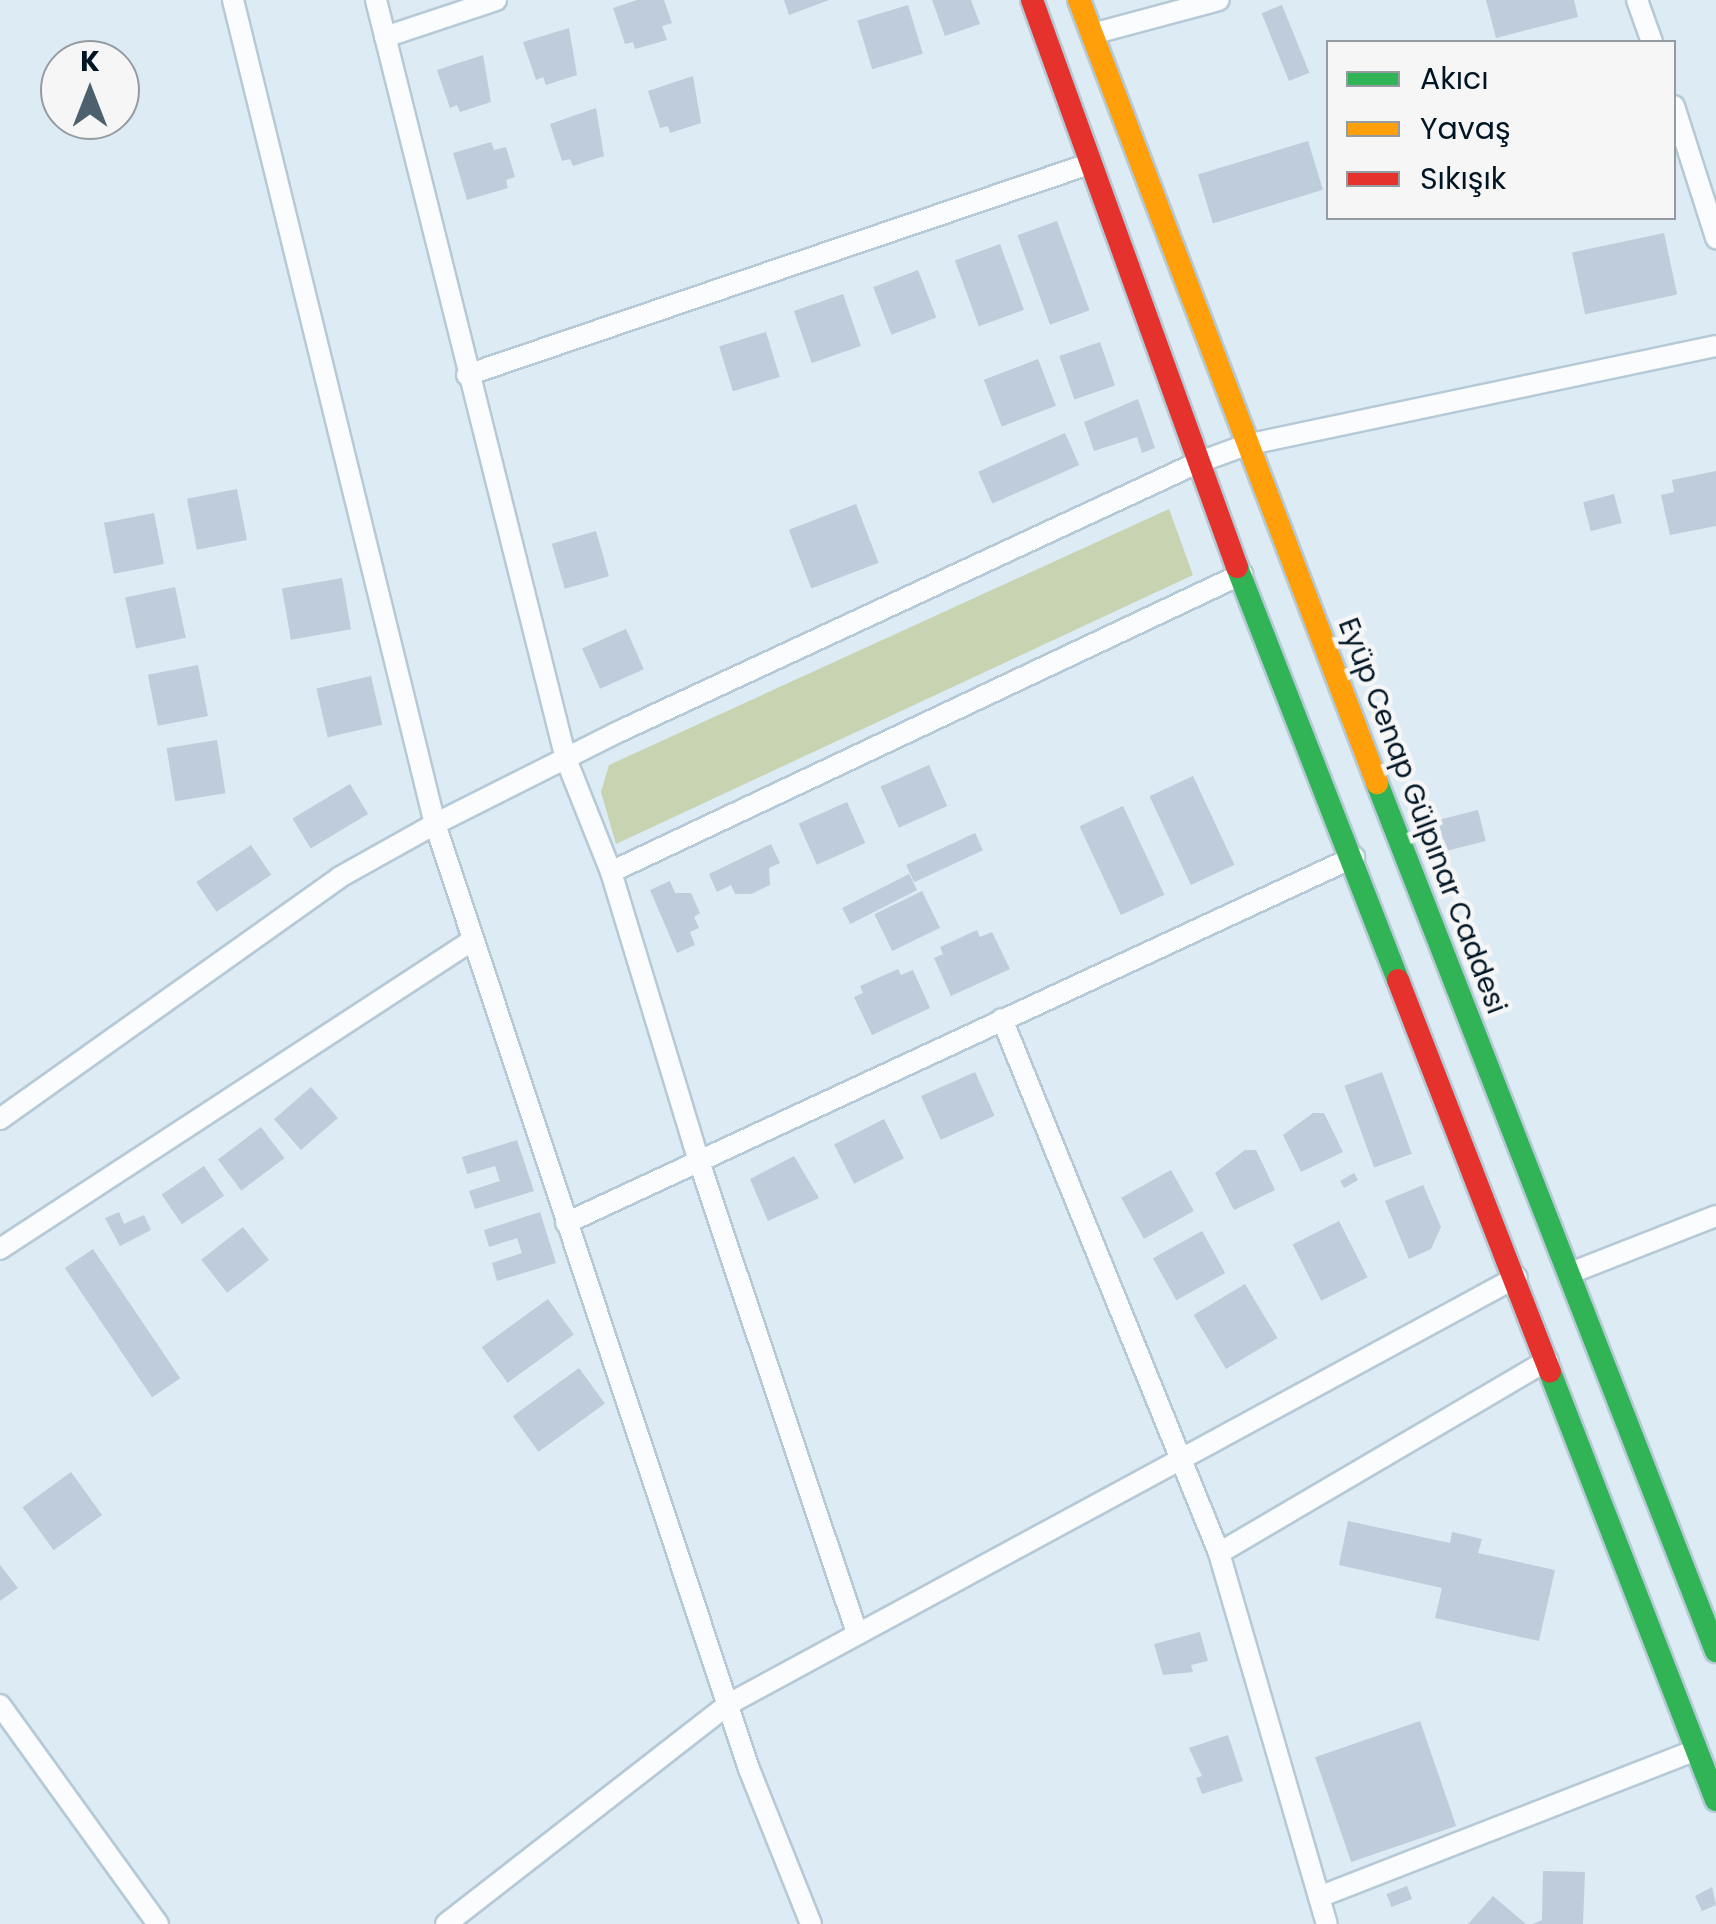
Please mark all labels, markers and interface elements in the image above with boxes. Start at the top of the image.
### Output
north arrow [40,40,140,140]
legend [1326,40,1676,220]
text: K [80,42,100,81]
text: Akıcı [1420,57,1489,100]
text: Yavaş [1420,107,1511,150]
text: Sıkışık [1420,157,1506,200]
street label: Eyüp Cenap Gülpınar Caddesi [1331,613,1513,1019]

